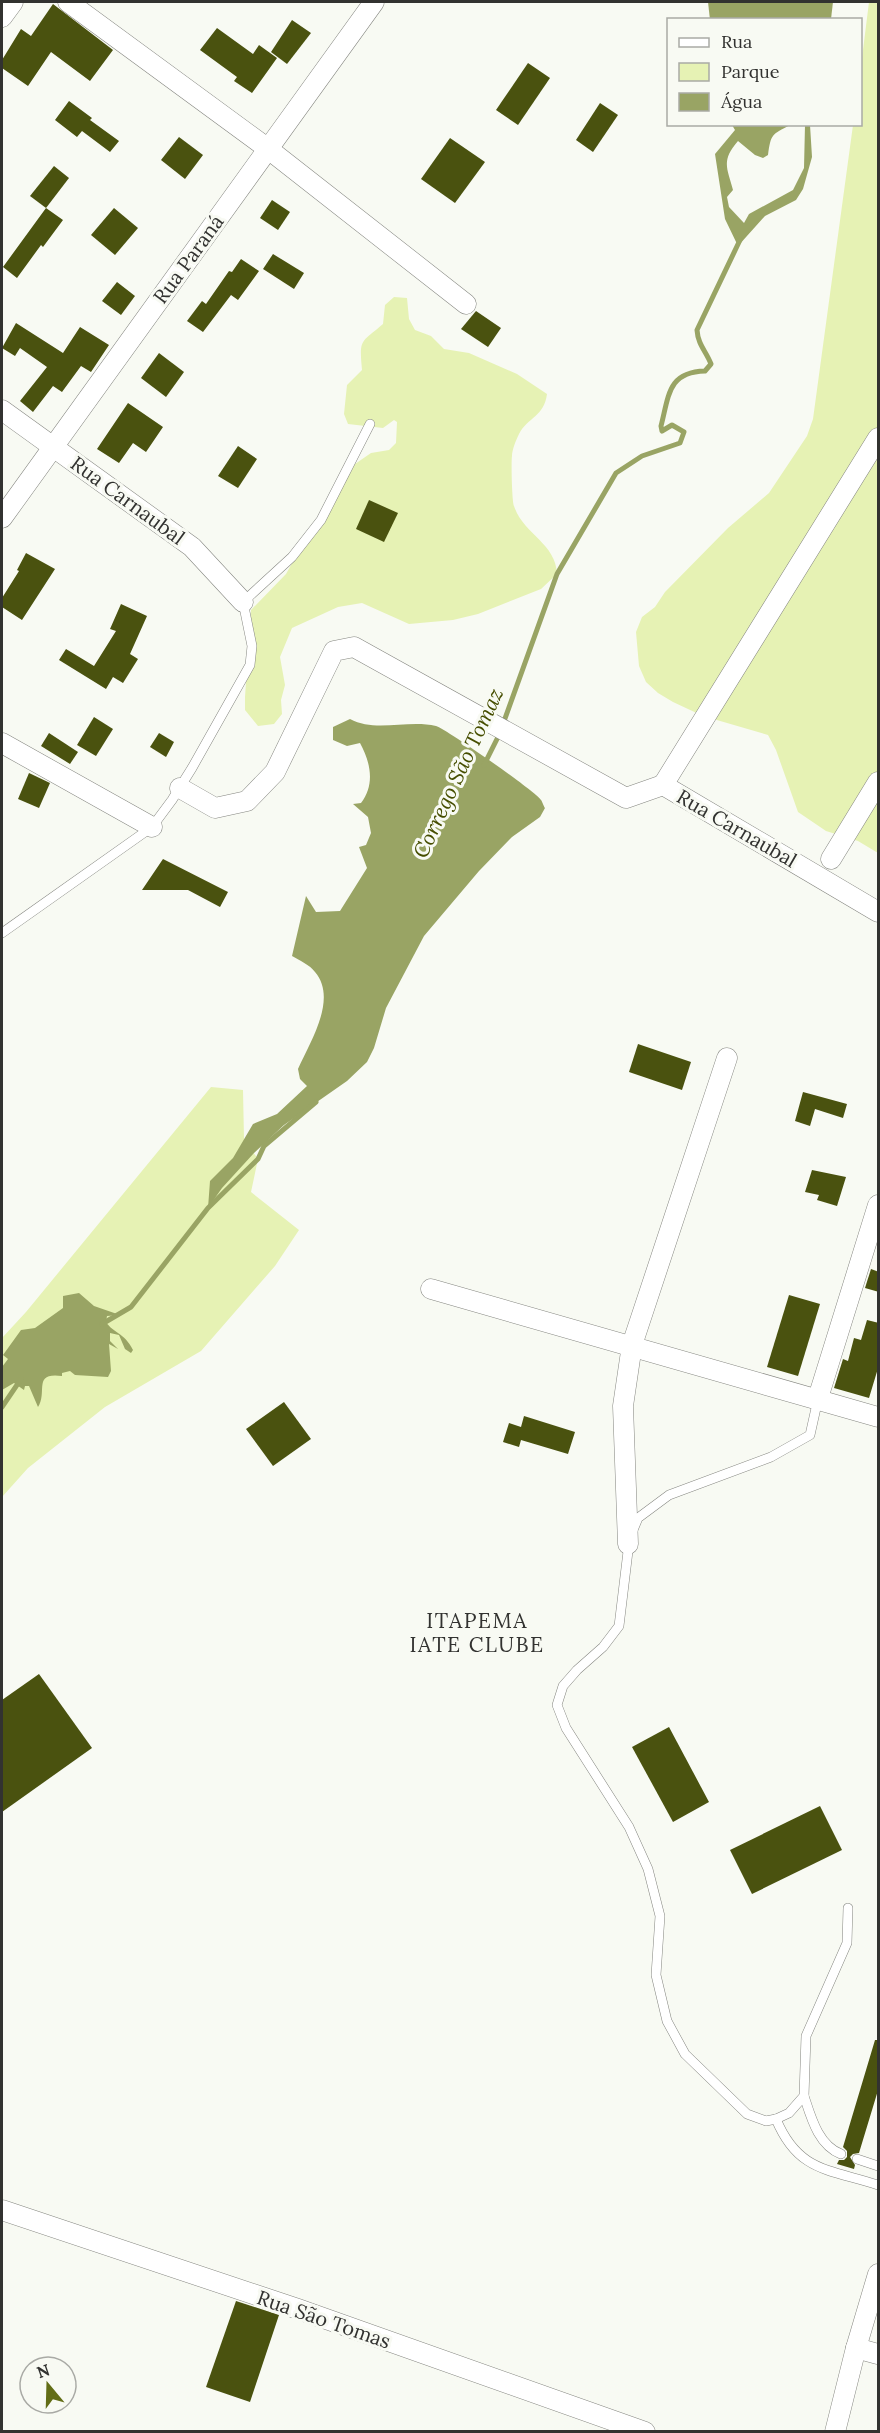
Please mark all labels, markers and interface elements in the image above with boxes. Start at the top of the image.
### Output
legend [667,18,862,126]
text: Rua [721,30,752,53]
text: Parque [721,60,780,83]
text: Água [720,90,762,113]
street label: Rua Paraná [147,210,229,308]
street label: Rua Carnaubal [66,450,190,550]
water label: Corrego São Tomaz [407,684,509,862]
street label: Rua Carnaubal [672,783,802,873]
district label: ITAPEMA IATE CLUBE [409,1607,545,1658]
street label: Rua São Tomas [254,2284,394,2354]
north arrow [18,2355,78,2415]
text: N [34,2359,52,2382]

